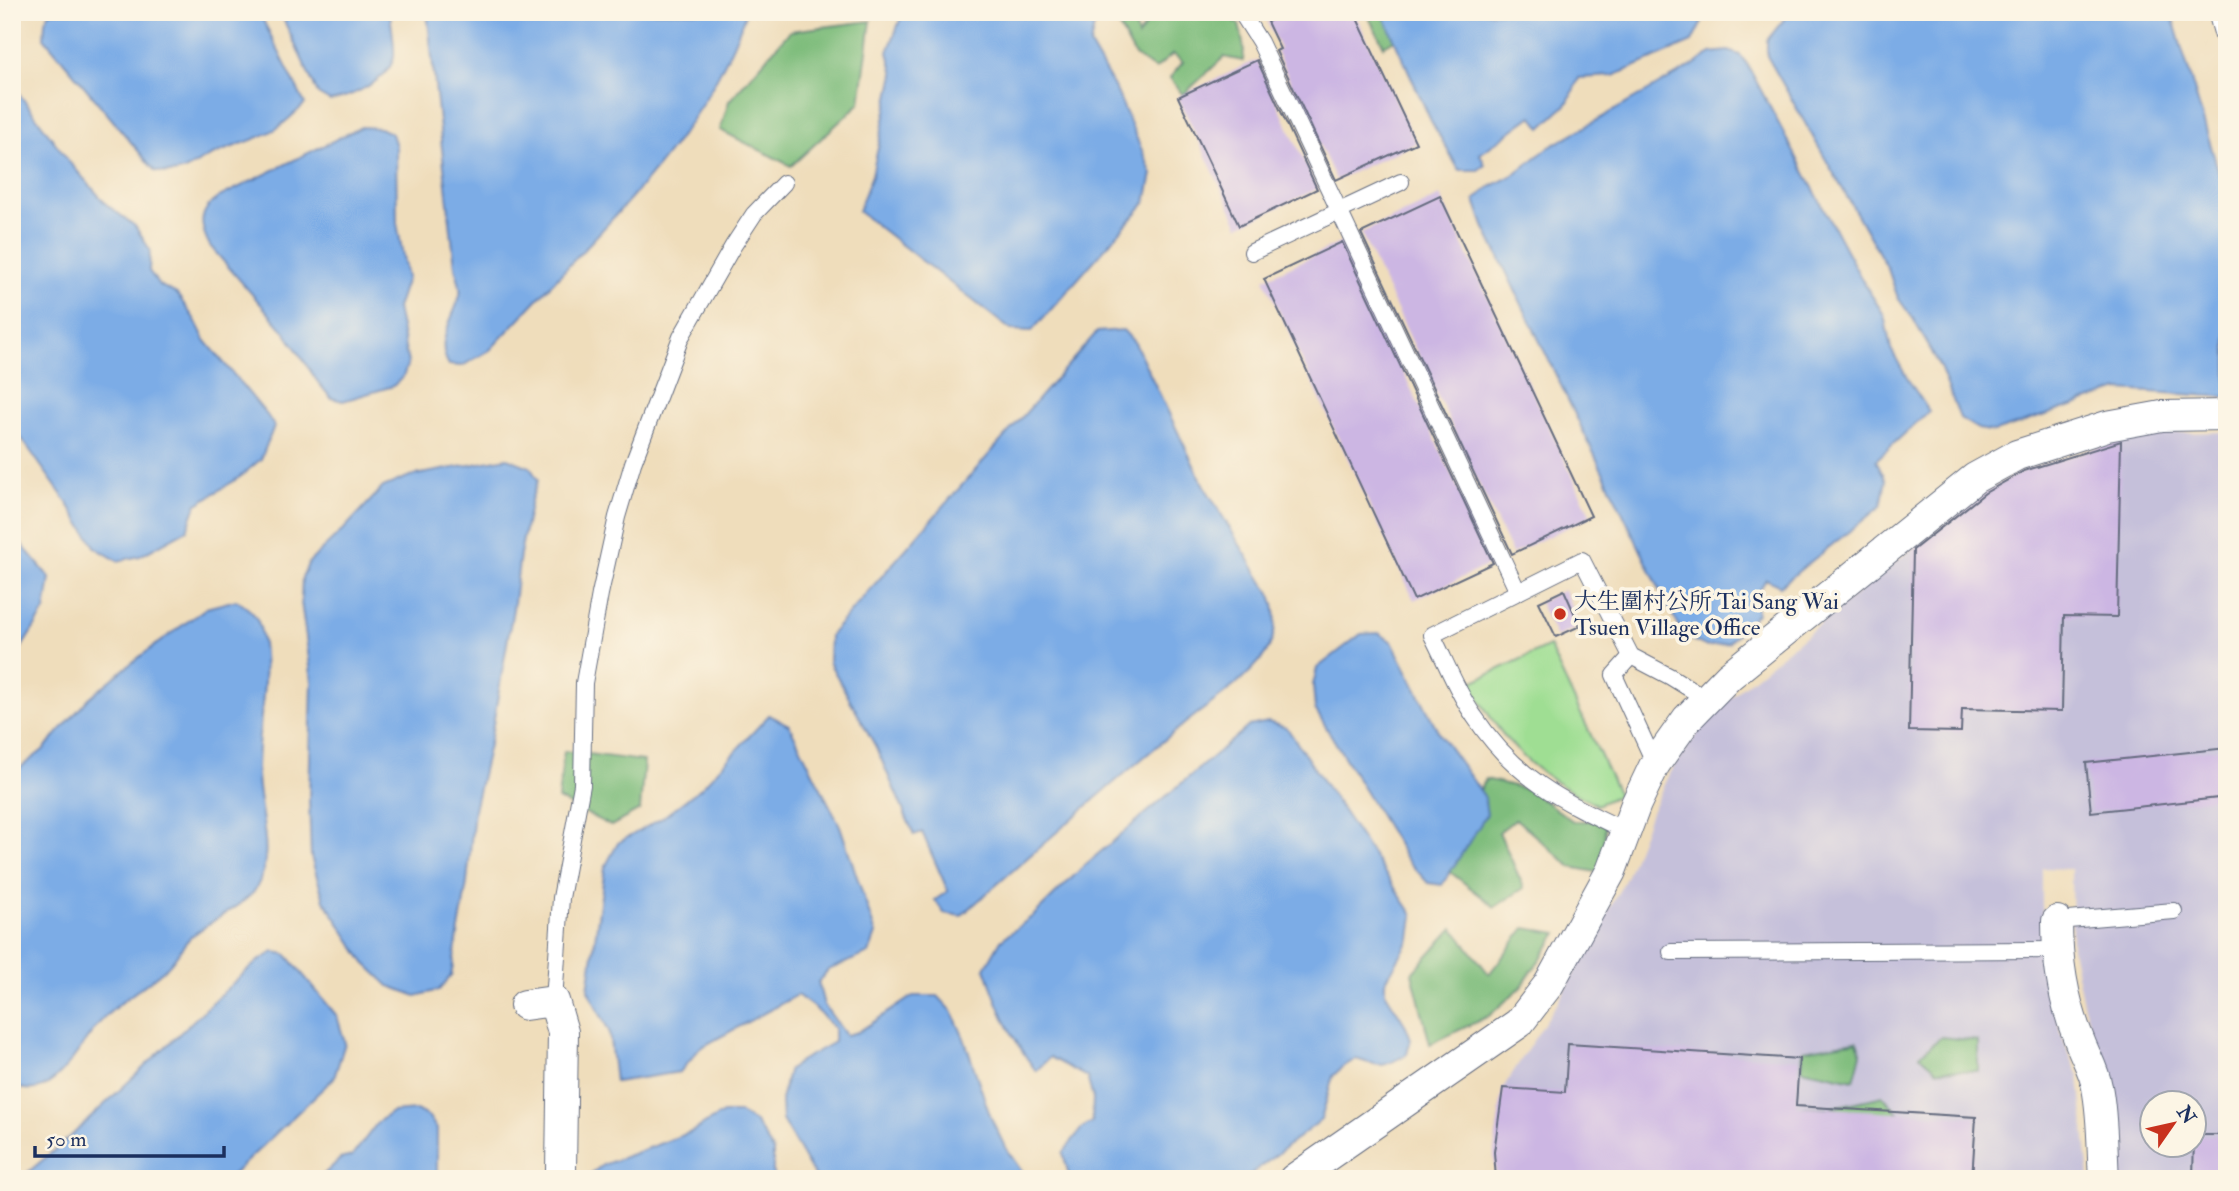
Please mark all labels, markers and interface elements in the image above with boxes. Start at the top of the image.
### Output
place label: 大生圍村公所 Tai Sang Wai Tsuen Village Office [1574,587,1839,642]
marker: 大生圍村公所 Tai Sang Wai Tsuen Village Office [1552,606,1568,622]
north arrow [2138,1090,2208,1160]
text: N [2171,1100,2202,1130]
scale bar [35,1114,224,1158]
text: 50 m [46,1126,87,1153]

